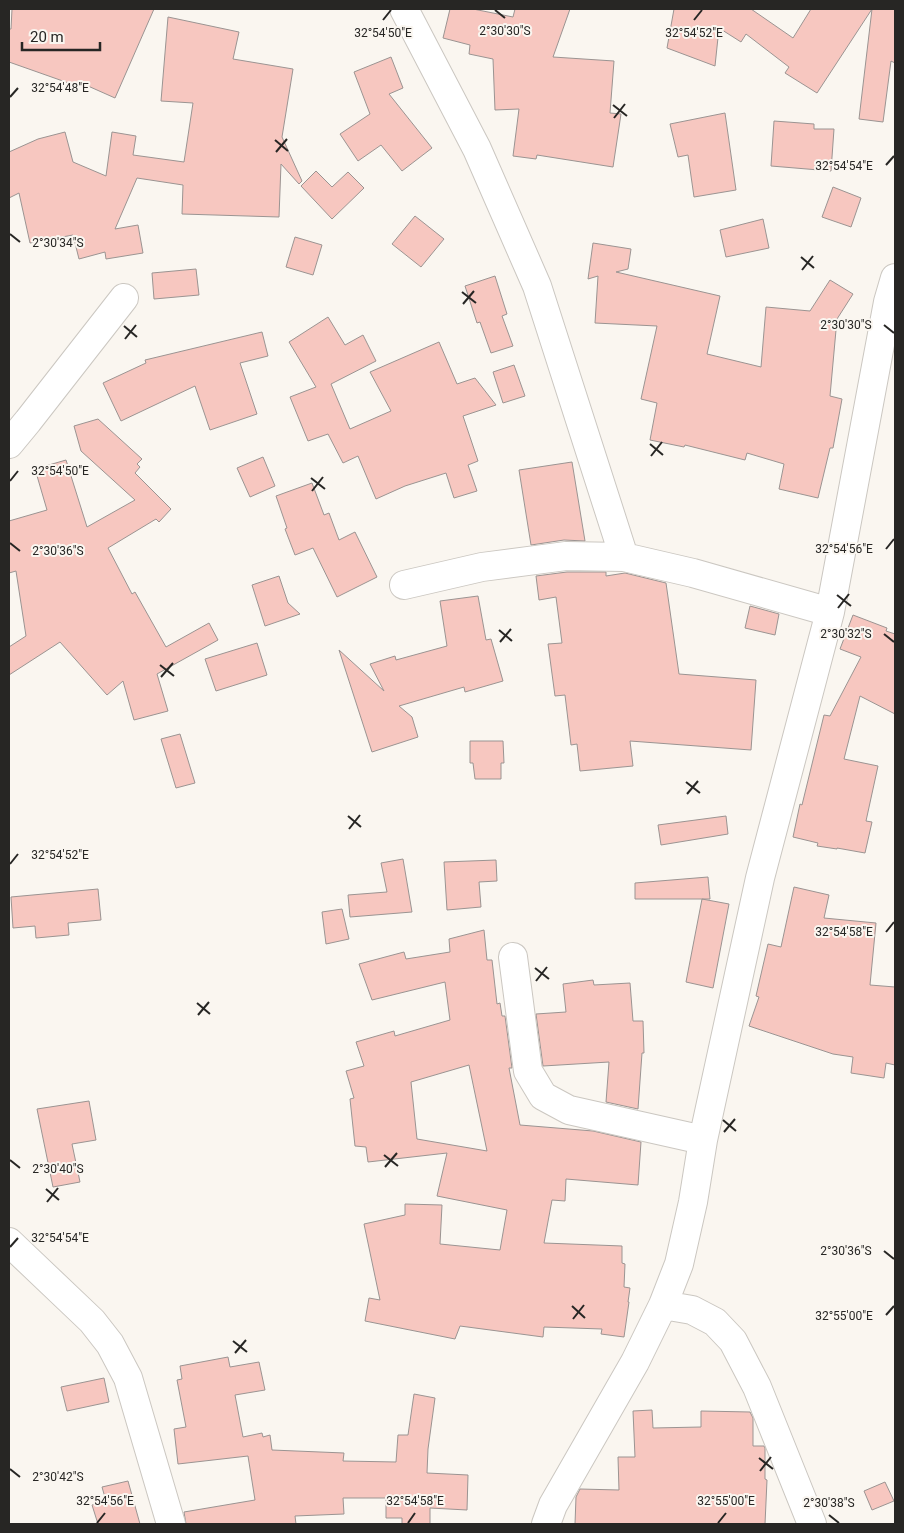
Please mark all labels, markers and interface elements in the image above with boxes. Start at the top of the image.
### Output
scale bar [22,20,100,52]
text: 2°30'30"S [479,24,531,38]
text: 32°54'50"E [354,26,412,40]
text: 32°54'52"E [665,26,723,40]
text: 20 m [30,28,64,46]
text: 32°54'48"E [31,81,89,95]
text: 32°54'54"E [815,159,873,173]
text: 2°30'34"S [32,236,84,250]
text: 2°30'30"S [820,318,872,332]
text: 32°54'50"E [31,464,89,478]
text: 32°54'56"E [815,542,873,556]
text: 2°30'36"S [32,544,84,558]
text: 2°30'32"S [820,627,872,641]
text: 32°54'52"E [31,848,89,862]
text: 32°54'58"E [815,925,873,939]
text: 2°30'40"S [32,1162,84,1176]
text: 32°54'54"E [31,1231,89,1245]
text: 2°30'36"S [820,1244,872,1258]
text: 32°55'00"E [815,1309,873,1323]
text: 2°30'42"S [32,1470,84,1484]
text: 32°54'56"E [76,1494,134,1508]
text: 32°54'58"E [386,1494,444,1508]
text: 32°55'00"E [697,1494,755,1508]
text: 2°30'38"S [803,1496,855,1510]

